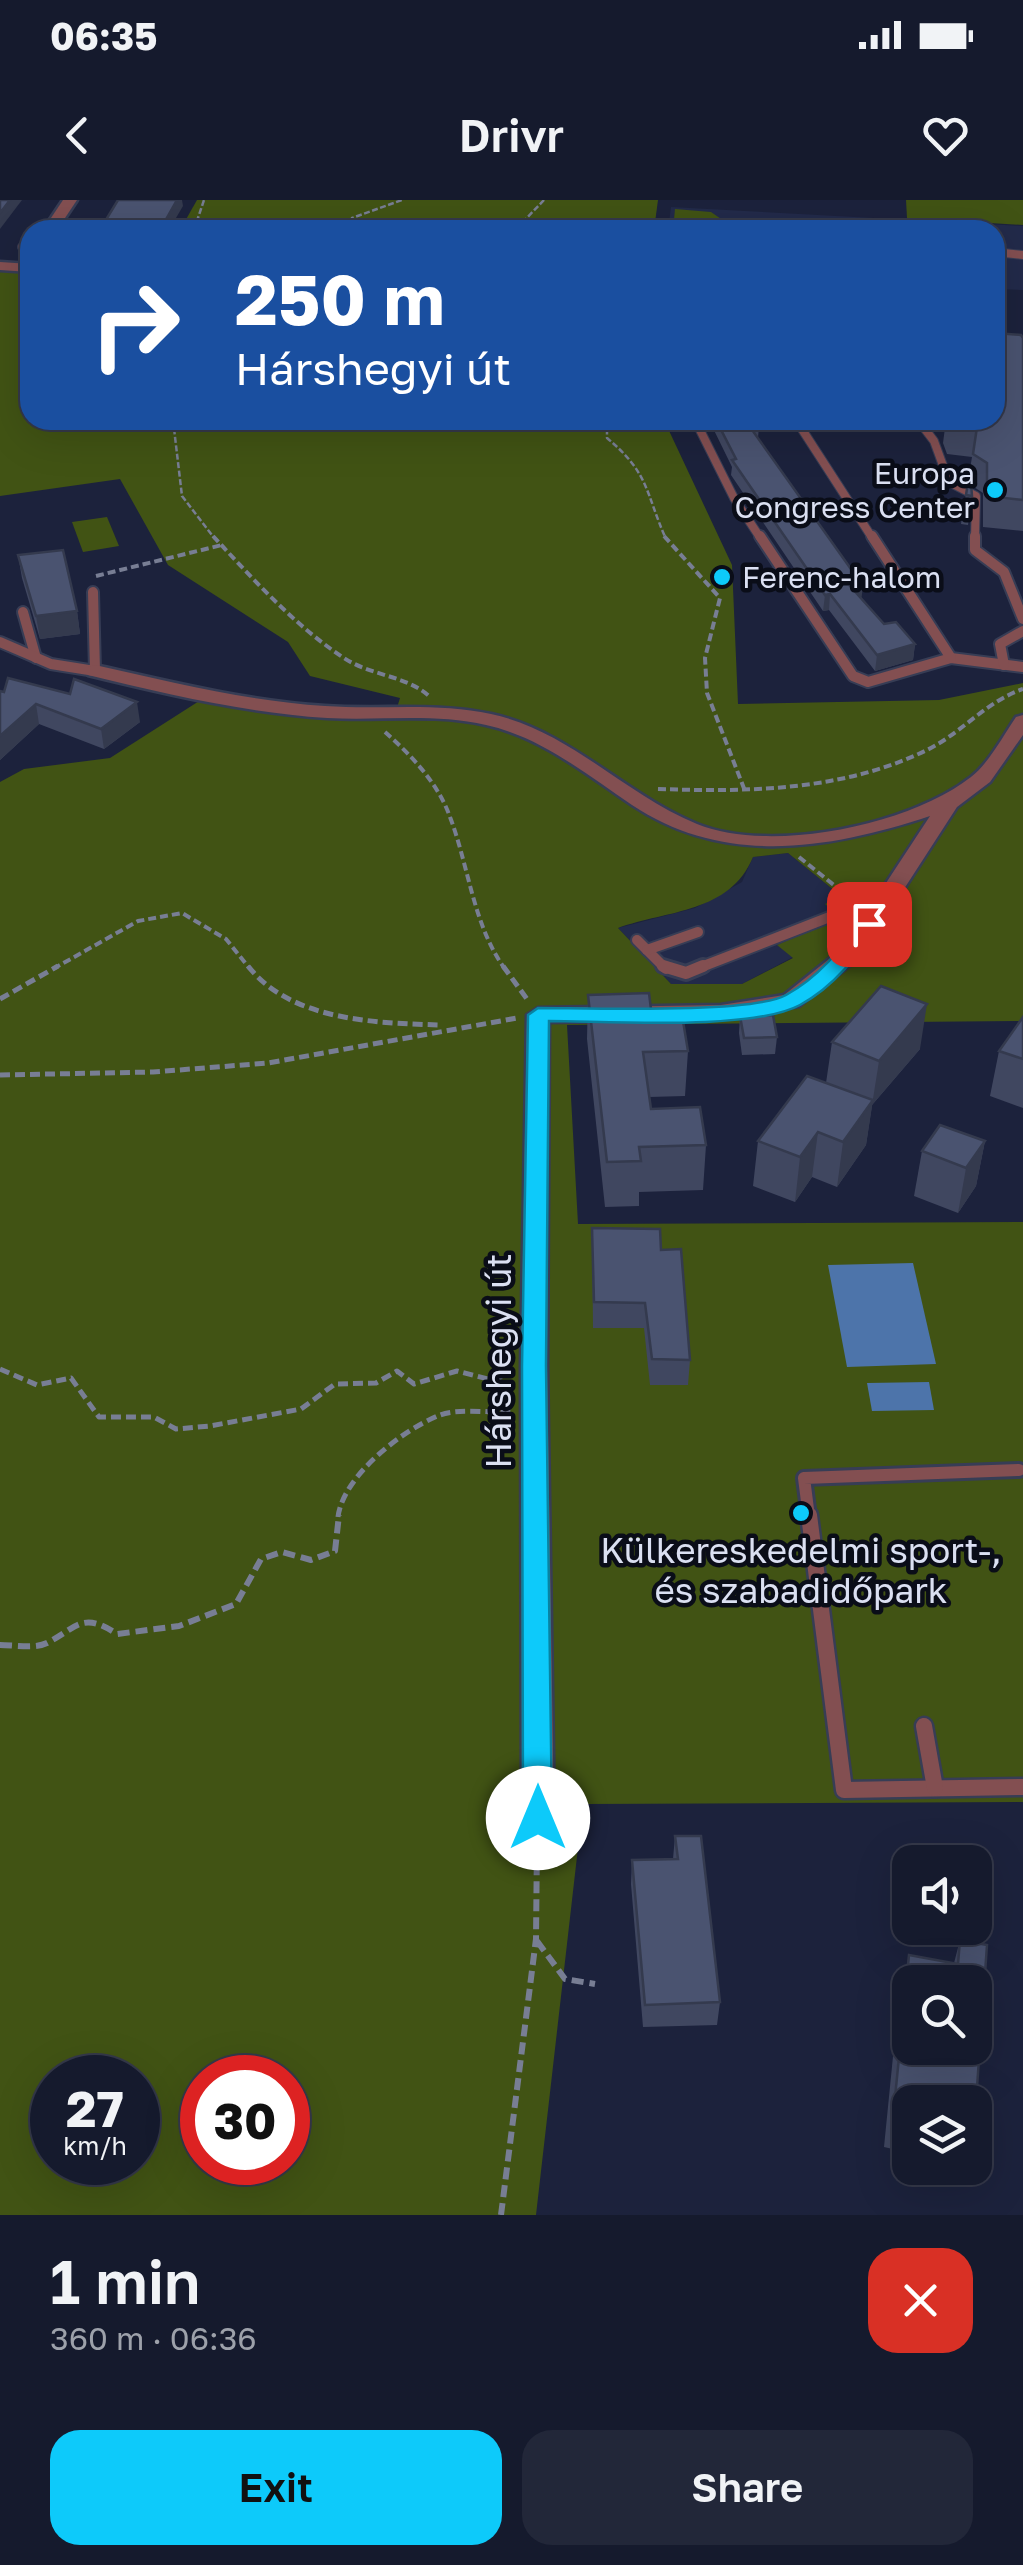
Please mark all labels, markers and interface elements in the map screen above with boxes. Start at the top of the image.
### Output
text: 06:35 [50,13,157,58]
icon: back [50,108,105,163]
text: Drivr [459,108,564,162]
icon: heart [918,108,973,163]
text: 250 m [235,256,445,340]
icon: right [70,260,200,390]
text: Hárshegyi út [235,341,511,395]
place label: Europa Congress Center [735,455,975,525]
marker: Europa Congress Center [984,479,1006,501]
place label: Ferenc-halom [742,559,941,595]
marker: Ferenc-halom [711,566,733,588]
pin [827,882,912,967]
icon: arrive [842,897,897,952]
street label: Hárshegyi út [477,1254,519,1468]
marker: Külkereskedelmi sport-, és szabadidőpark [790,1502,812,1524]
place label: Külkereskedelmi sport-, és szabadidőpark [600,1529,1002,1611]
position arrow [486,1766,590,1870]
map controls [892,1845,992,2185]
button: sound [892,1845,992,1945]
button: search [892,1965,992,2065]
speed limit sign: 30 [180,2055,310,2185]
text: 27 [66,2078,124,2138]
button: layers [892,2085,992,2185]
text: km/h [63,2130,127,2161]
text: 1 min [50,2245,200,2317]
button: close [868,2248,973,2353]
text: 360 m · 06:36 [50,2319,257,2357]
button: Exit [50,2430,502,2545]
button: Share [522,2430,973,2545]

